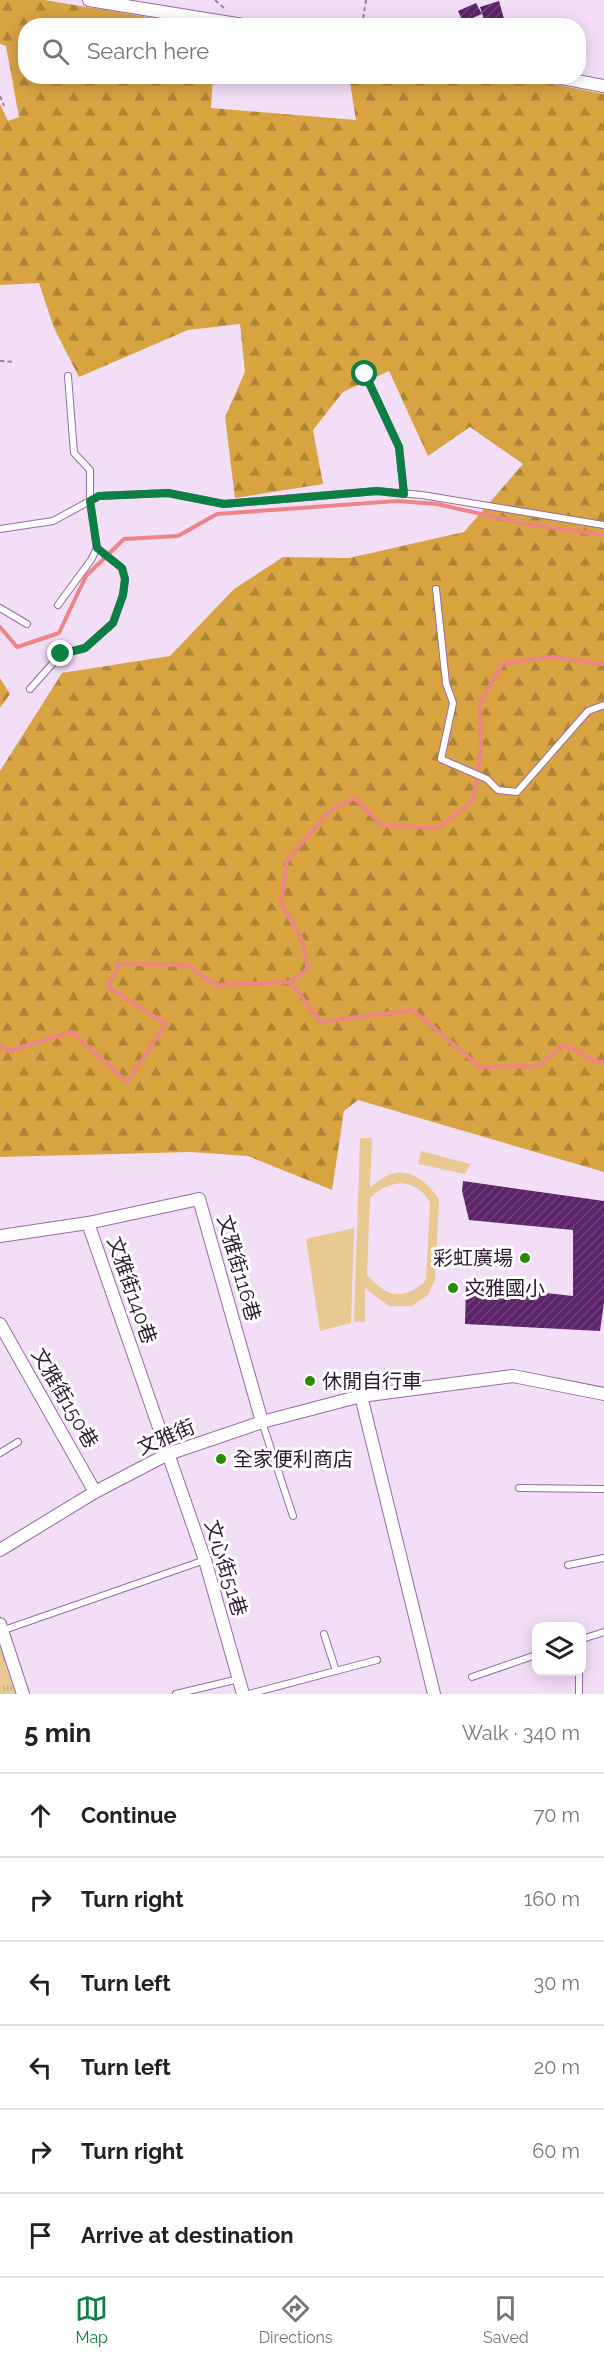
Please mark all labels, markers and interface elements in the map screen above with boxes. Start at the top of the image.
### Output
search box [18,18,586,84]
icon: search [39,35,72,68]
text: Search here [87,38,209,64]
route start [351,360,377,386]
route end [47,640,73,666]
street label: 文雅街116巷 [212,1212,266,1324]
street label: 文雅街140巷 [102,1233,162,1347]
place label: 彩虹廣場 [433,1246,513,1270]
marker: 彩虹廣場 [518,1251,532,1265]
place label: 文雅國小 [465,1276,545,1300]
marker: 文雅國小 [446,1281,460,1295]
street label: 文雅街150巷 [27,1344,103,1452]
place label: 休閒自行車 [322,1369,422,1393]
marker: 休閒自行車 [303,1374,317,1388]
street label: 文雅街 [134,1414,198,1460]
place label: 全家便利商店 [233,1447,353,1471]
marker: 全家便利商店 [214,1452,228,1466]
street label: 文心街51巷 [200,1517,252,1619]
map controls [532,1622,586,1676]
button: layers [532,1622,586,1676]
text: 5 min [24,1718,91,1748]
text: Walk · 340 m [462,1721,580,1745]
icon: ahead [24,1799,57,1832]
text: Continue [81,1802,177,1828]
text: 70 m [534,1803,580,1827]
icon: right [24,1883,57,1916]
text: Turn right [81,1886,184,1912]
text: 160 m [524,1887,580,1911]
icon: left [24,1967,57,2000]
text: Turn left [81,1970,171,1996]
text: 30 m [534,1971,580,1995]
icon: left [24,2051,57,2084]
text: Turn left [81,2054,171,2080]
text: 20 m [534,2055,580,2079]
icon: right [24,2135,57,2168]
text: Turn right [81,2138,184,2164]
text: 60 m [532,2139,580,2163]
icon: arrive [24,2219,57,2252]
text: Arrive at destination [81,2222,294,2248]
tab: Map [75,2292,108,2347]
tab: Directions [259,2292,333,2347]
tab: Saved [483,2292,529,2347]

